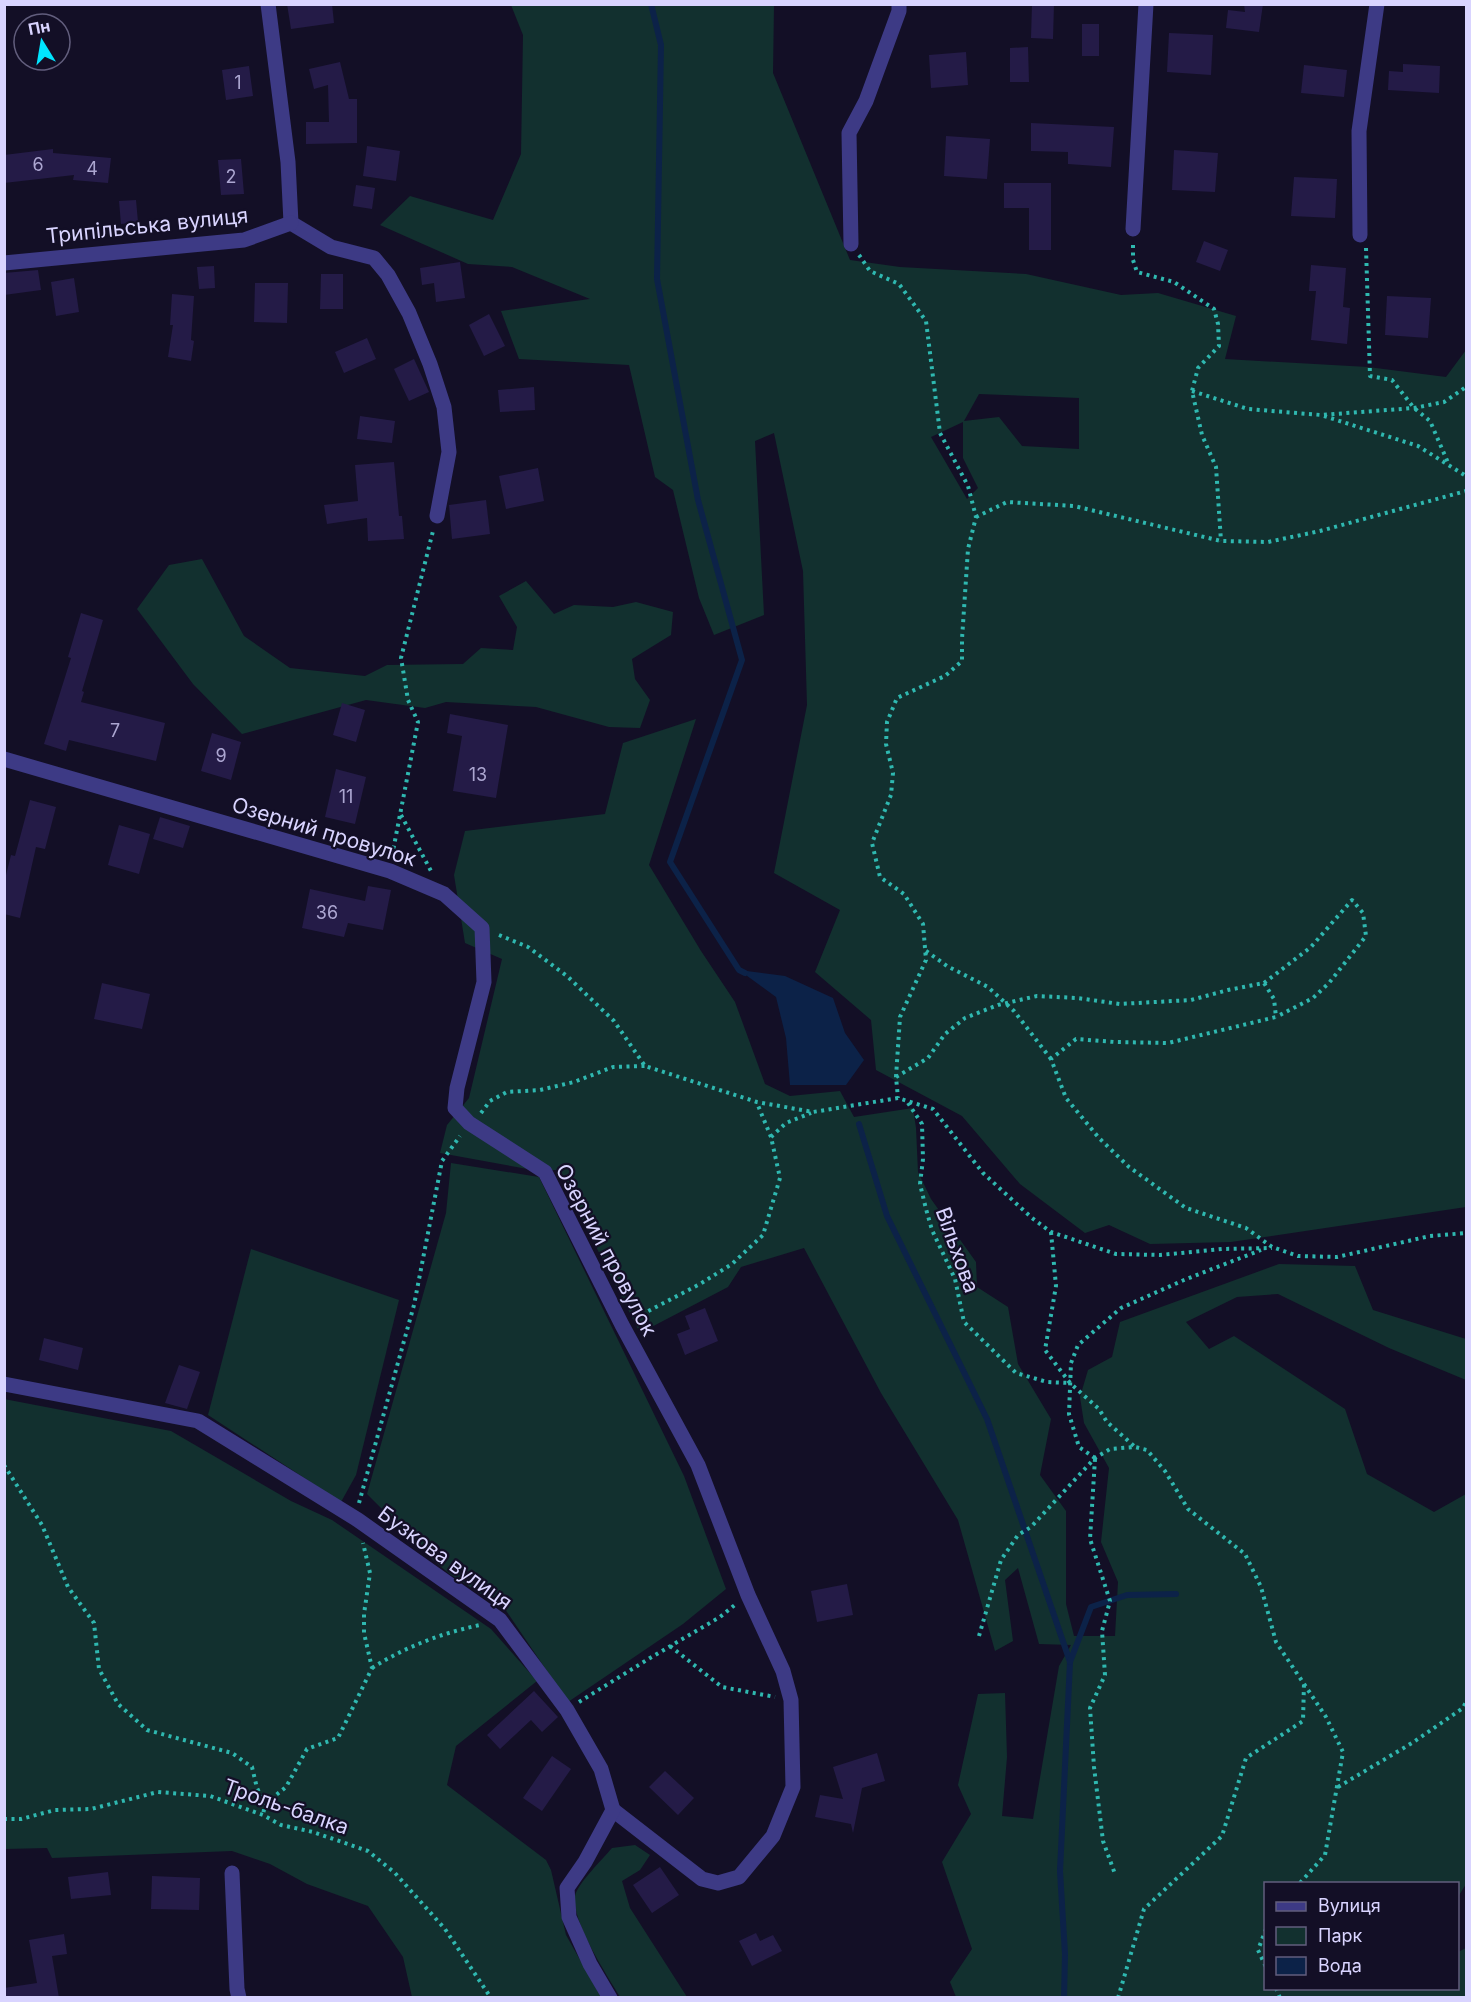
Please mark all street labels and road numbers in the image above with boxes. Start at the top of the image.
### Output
street label: Трипільська вулиця [45,202,249,249]
street label: Озерний провулок [229,792,420,872]
street label: Озерний провулок [551,1159,663,1341]
street label: Вільхова [930,1204,985,1296]
street label: Бузкова вулиця [373,1501,517,1615]
street label: Троль-балка [220,1773,352,1840]

